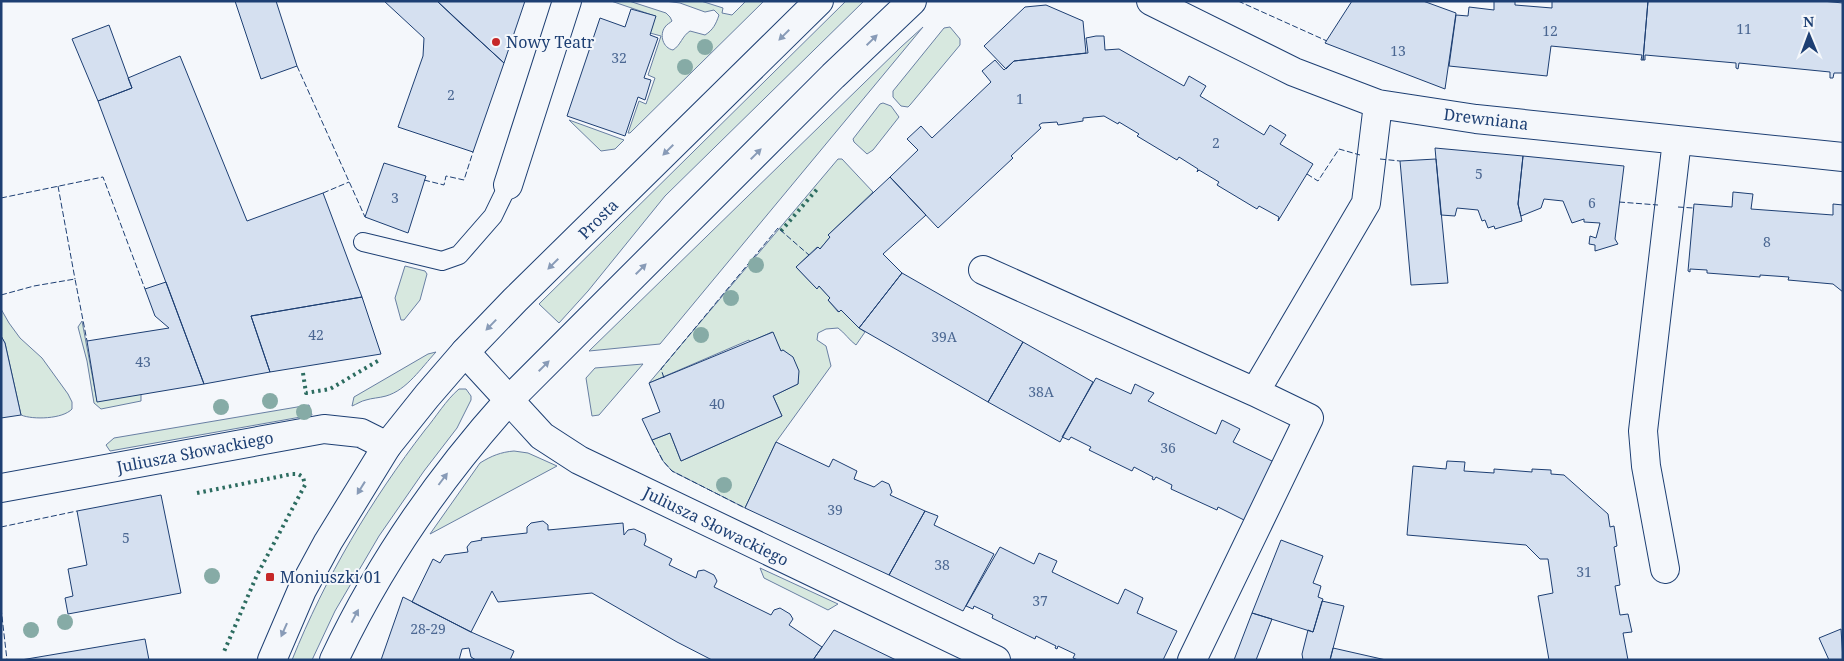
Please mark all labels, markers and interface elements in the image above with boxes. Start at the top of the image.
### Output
north arrow [1784,10,1834,60]
text: N [1803,12,1814,31]
house number: 11 [1736,19,1752,38]
house number: 12 [1542,21,1558,40]
one-way arrow [778,29,790,41]
place label: Nowy Teatr [506,31,595,53]
one-way arrow [865,34,877,46]
marker: Nowy Teatr [490,36,502,48]
house number: 13 [1390,41,1406,60]
house number: 32 [611,48,627,67]
house number: 2 [447,85,455,104]
house number: 1 [1016,89,1024,108]
street label: Drewniana [1442,103,1530,135]
house number: 2 [1212,133,1220,152]
one-way arrow [663,143,675,155]
one-way arrow [750,148,762,160]
house number: 5 [1475,164,1483,183]
house number: 3 [391,188,399,207]
house number: 6 [1588,193,1596,212]
street label: Prosta [573,194,623,244]
house number: 8 [1763,232,1771,251]
one-way arrow [547,257,559,269]
one-way arrow [635,264,647,276]
one-way arrow [485,319,497,331]
house number: 42 [308,325,324,344]
house number: 39A [931,327,957,346]
house number: 43 [135,352,151,371]
one-way arrow [537,360,549,372]
house number: 38A [1028,382,1054,401]
house number: 40 [709,394,725,413]
street label: Juliusza Słowackiego [114,426,275,478]
house number: 36 [1160,438,1176,457]
one-way arrow [437,473,448,486]
one-way arrow [357,481,366,494]
street label: Juliusza Słowackiego [639,481,792,571]
house number: 39 [827,500,843,519]
house number: 5 [122,528,130,547]
house number: 38 [934,555,950,574]
house number: 31 [1576,562,1592,581]
place label: Moniuszki 01 [280,566,382,588]
marker: Moniuszki 01 [264,571,276,583]
house number: 37 [1032,591,1048,610]
one-way arrow [351,609,359,623]
house number: 28-29 [410,619,446,638]
one-way arrow [280,623,288,637]

